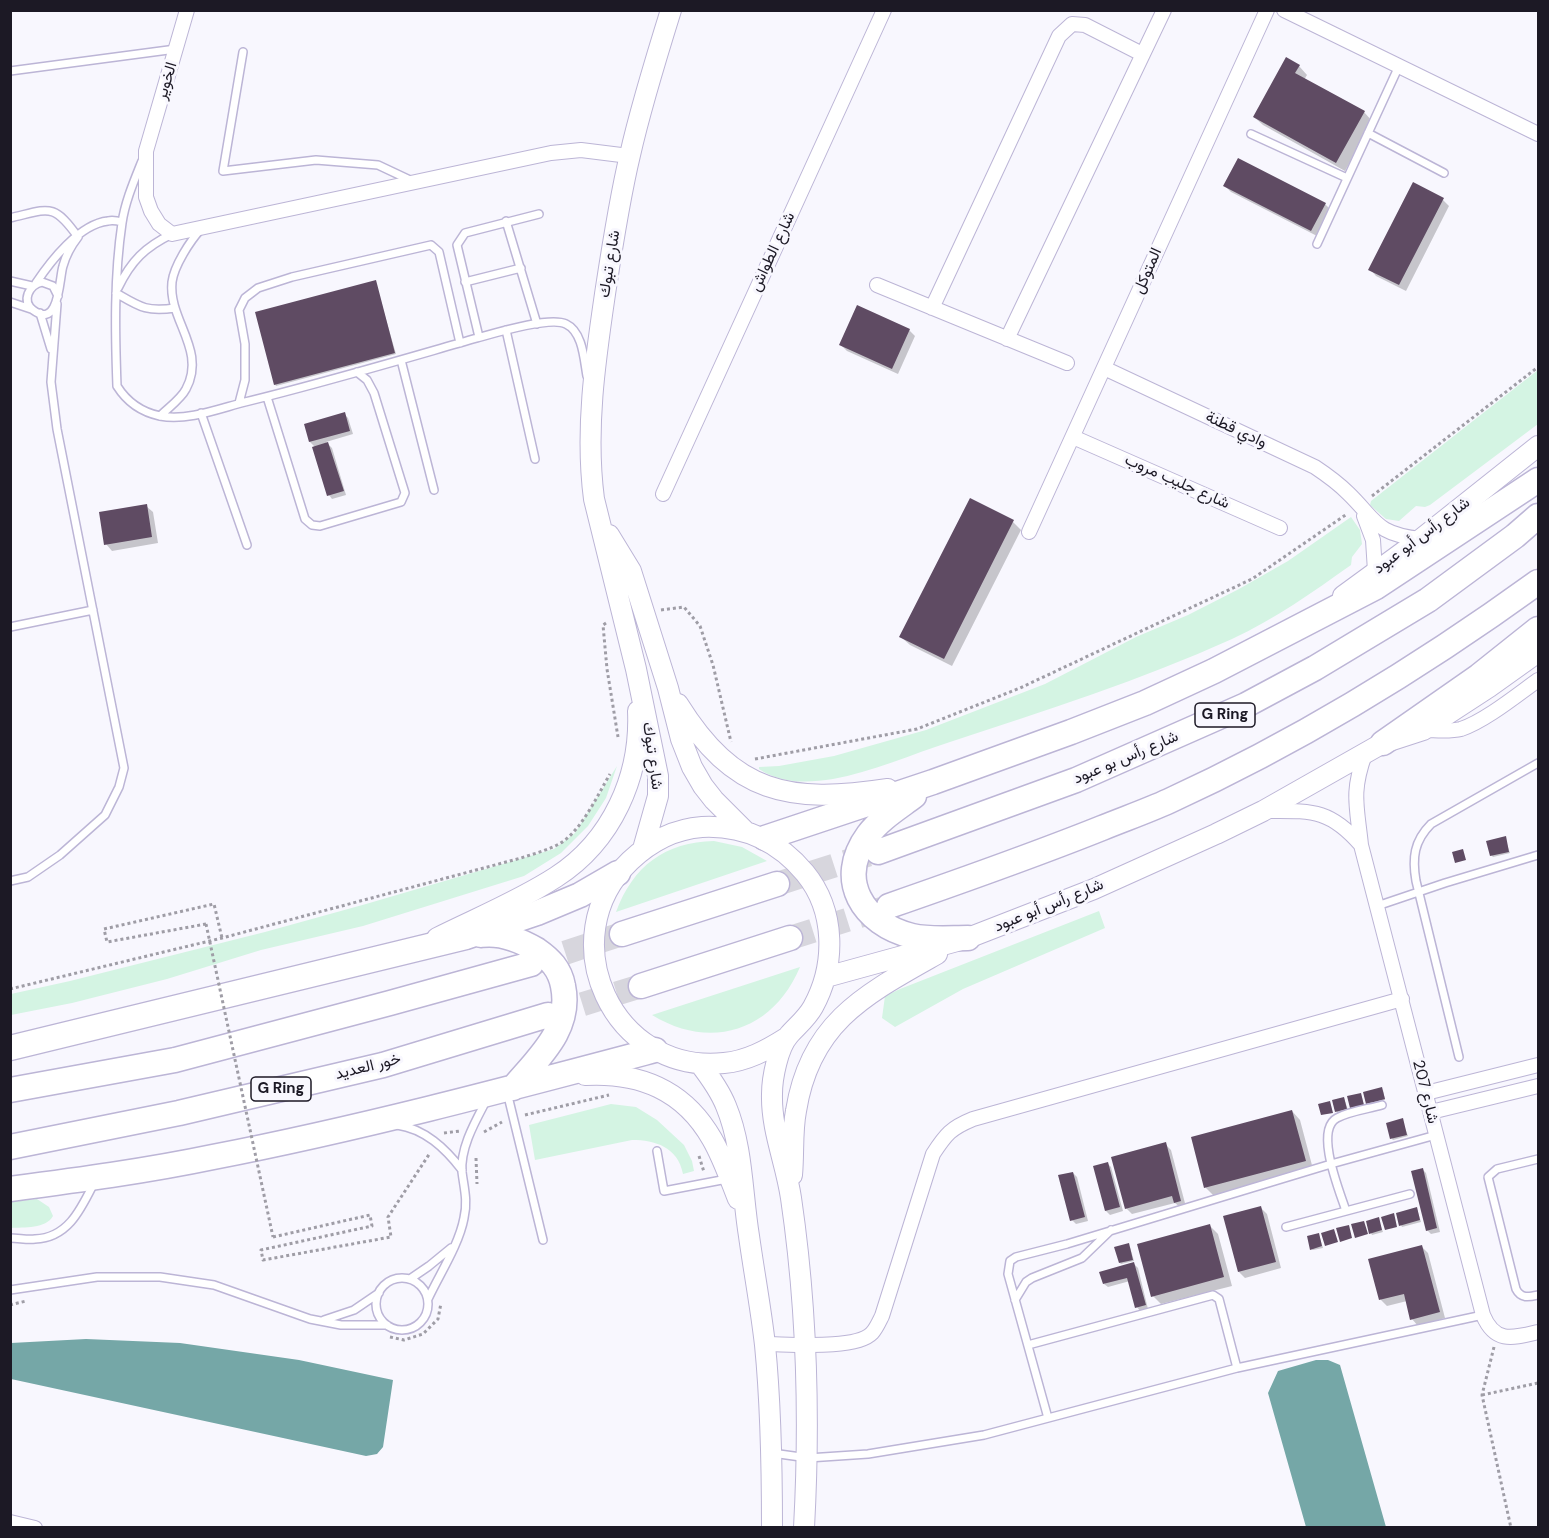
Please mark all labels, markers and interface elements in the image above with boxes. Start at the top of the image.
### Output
street label: الخوير [152,60,182,102]
street label: شارع الطواش [746,209,800,295]
street label: شارع تبوك [595,229,625,299]
street label: المتوكل [1129,245,1167,297]
street label: وادي قطنة [1202,407,1270,453]
street label: شارع جليب مروب [1122,450,1232,514]
street label: شارع رأس أبو عبود [1370,493,1474,579]
road number: G Ring [1195,703,1255,727]
street label: شارع تبوك [638,721,666,791]
street label: شارع رأس بو عبود [1070,727,1182,789]
street label: شارع رأس أبو عبود [992,875,1106,937]
street label: خور العديد [333,1050,403,1084]
street label: شارع 207 [1408,1058,1442,1126]
road number: G Ring [251,1077,311,1101]

